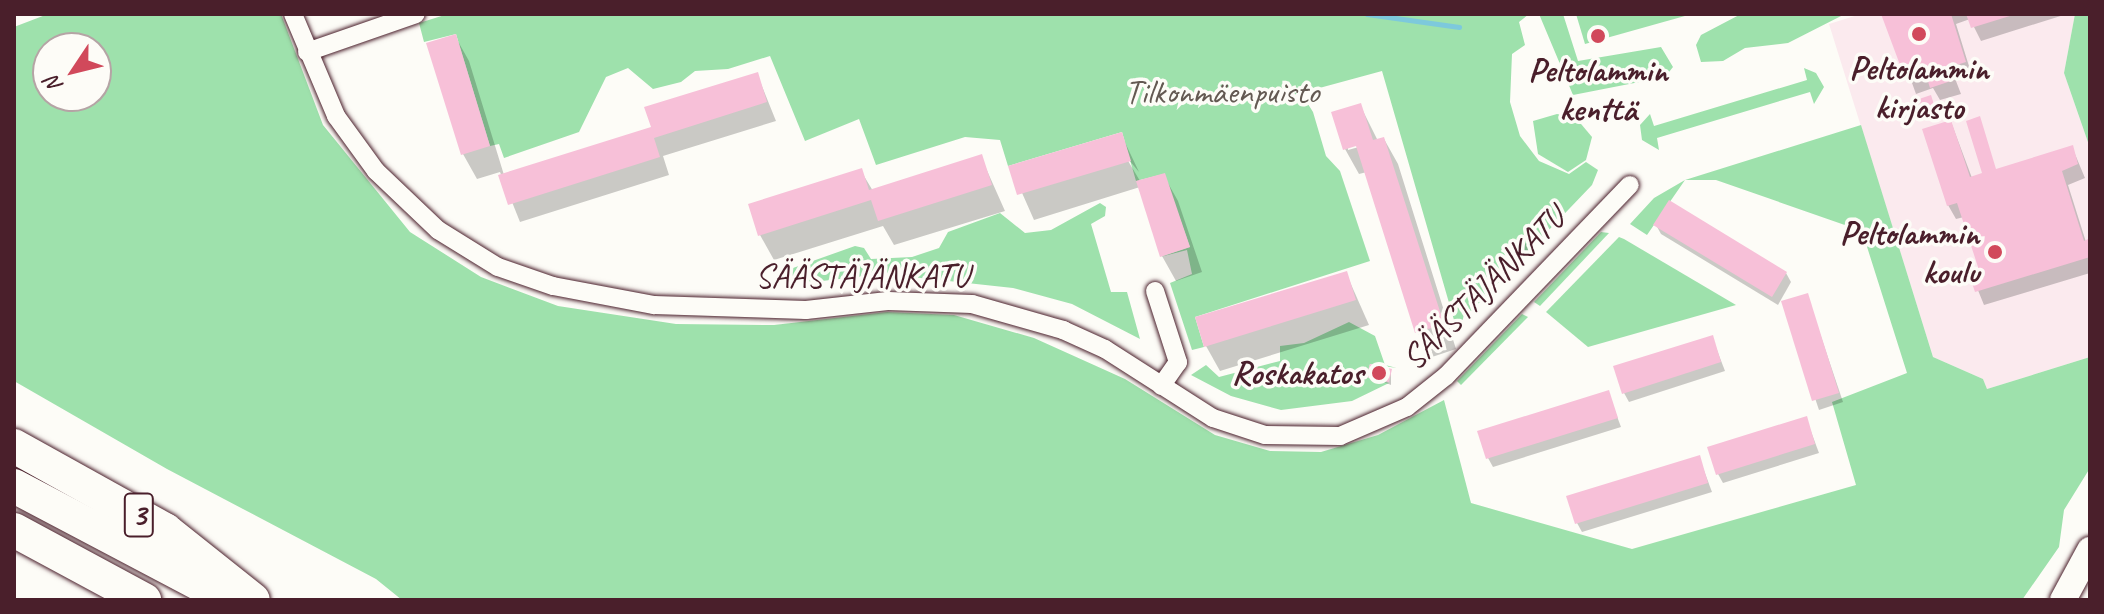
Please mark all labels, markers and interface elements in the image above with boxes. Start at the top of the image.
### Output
marker: Peltolammin kirjasto [1910,25,1928,43]
marker: Peltolammin kenttä [1589,27,1607,45]
north arrow [32,32,112,112]
place label: Peltolammin kirjasto [1849,47,1989,126]
place label: Peltolammin kenttä [1528,49,1668,128]
text: N [39,71,69,98]
park label: Tilkonmäenpuisto [1125,72,1319,112]
street label: SÄÄSTÄJÄNKATU [1393,198,1573,378]
place label: Peltolammin koulu [1840,212,1979,292]
marker: Peltolammin koulu [1986,243,2004,261]
street label: SÄÄSTÄJÄNKATU [755,256,969,296]
place label: Roskakatos [1232,353,1363,393]
marker: Roskakatos [1370,364,1388,382]
road number: 3 [123,487,155,543]

